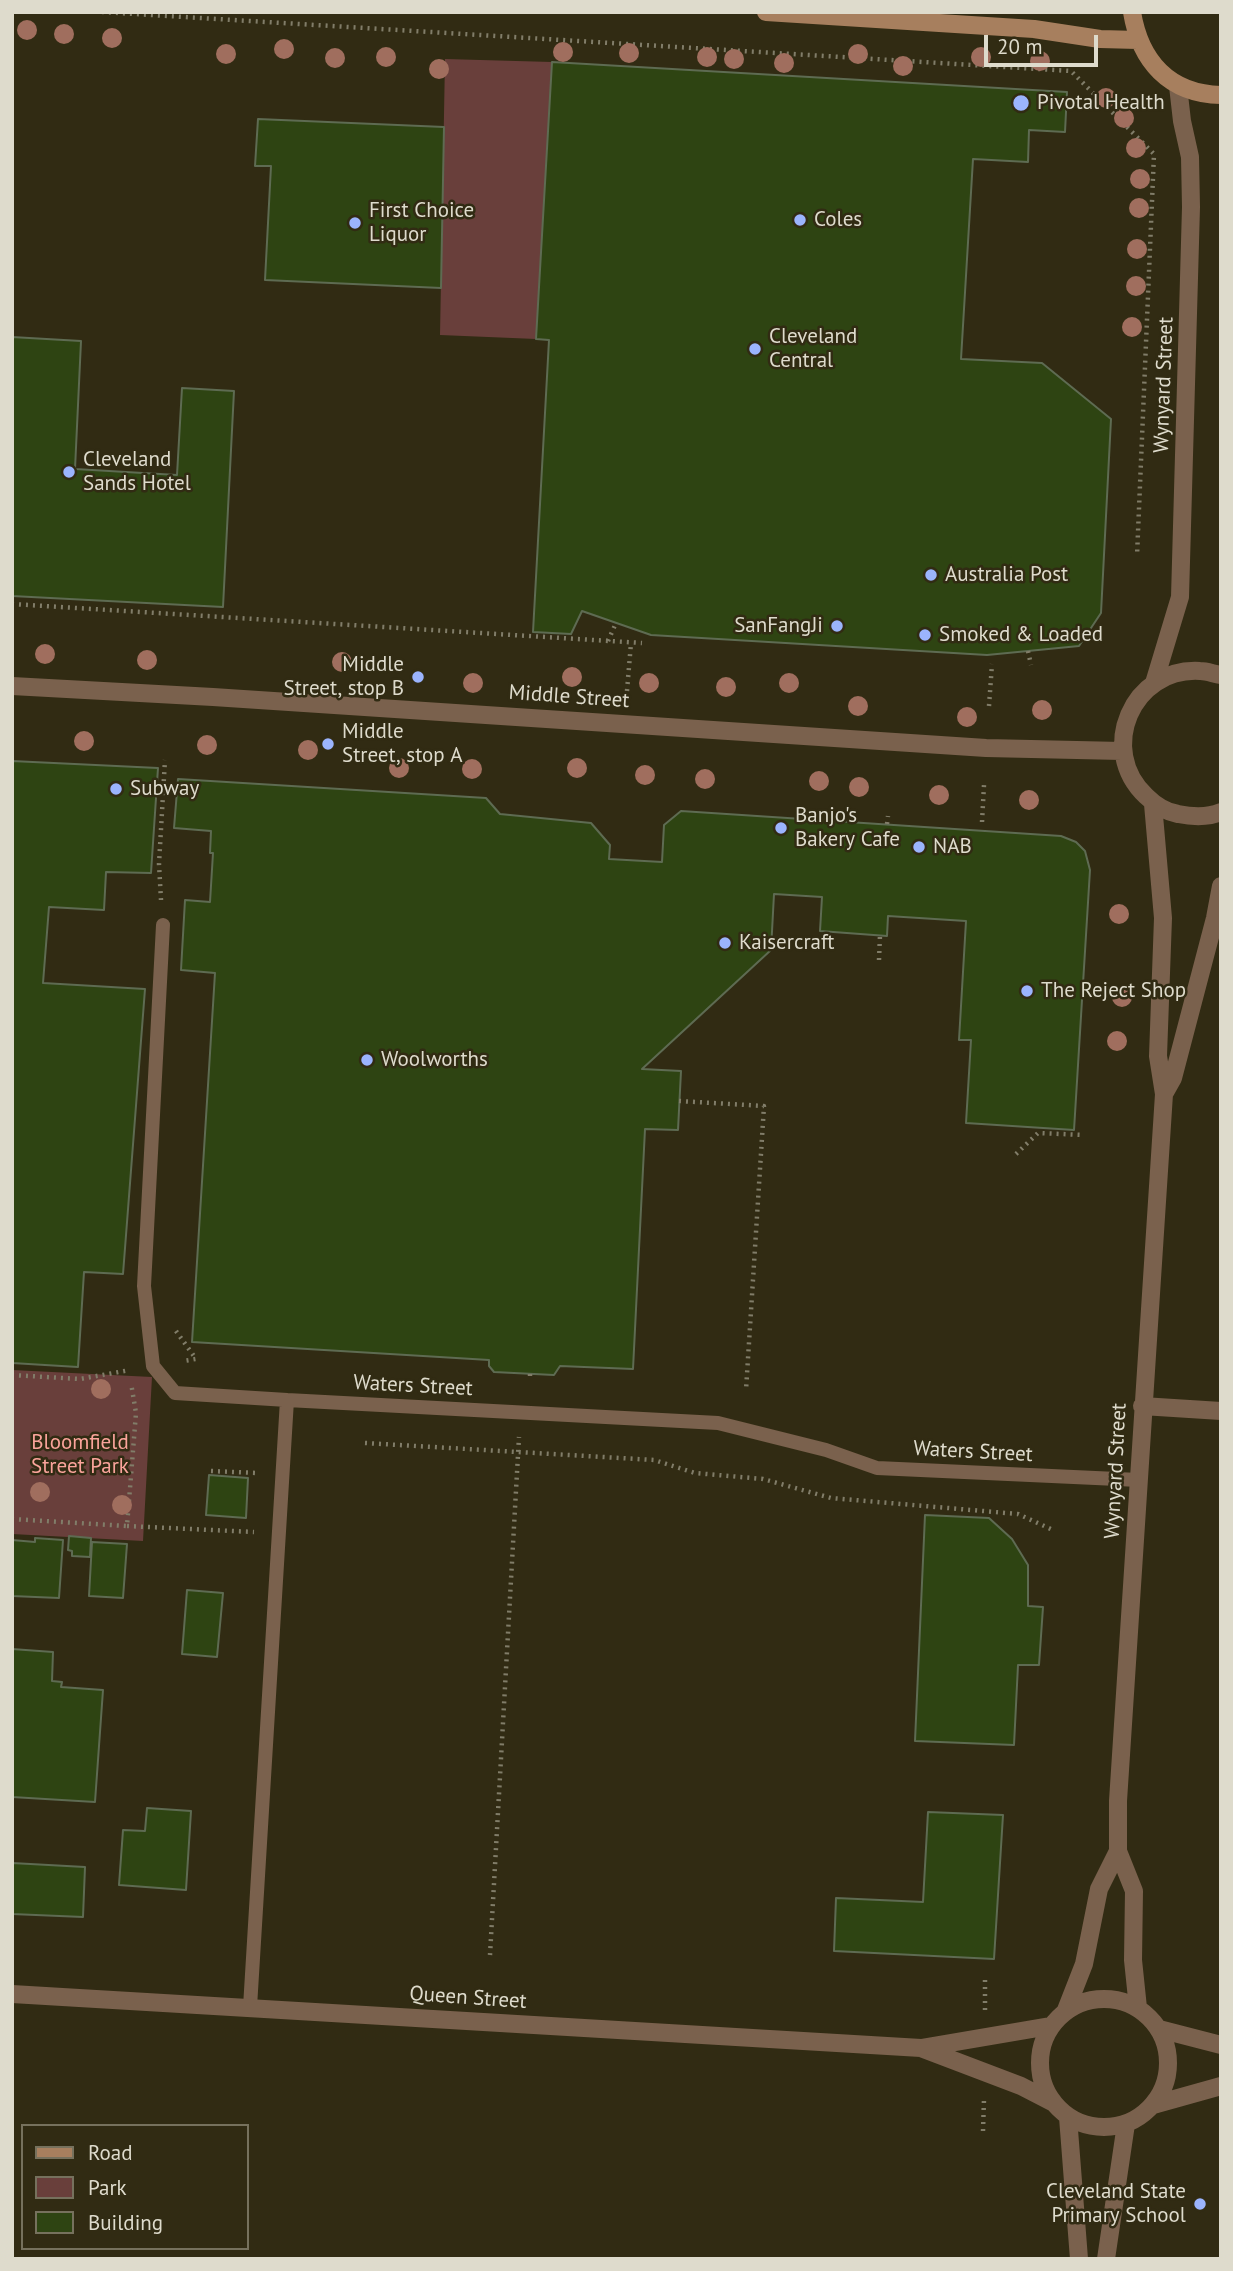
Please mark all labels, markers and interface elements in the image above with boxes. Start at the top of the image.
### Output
scale bar [988,21,1102,65]
text: 20 m [997,33,1043,60]
place label: Pivotal Health [1037,90,1165,116]
marker: Pivotal Health [1011,93,1031,113]
place label: First Choice Liquor [369,198,474,248]
place label: Coles [814,207,862,233]
marker: Coles [792,212,808,228]
marker: First Choice Liquor [347,215,363,231]
street label: Wynyard Street [1149,316,1179,454]
place label: Cleveland Central [769,324,857,374]
marker: Cleveland Central [747,341,763,357]
place label: Cleveland Sands Hotel [83,447,191,497]
marker: Cleveland Sands Hotel [61,464,77,480]
place label: Australia Post [945,562,1068,588]
marker: Australia Post [923,567,939,583]
place label: SanFangJi [734,613,823,639]
marker: SanFangJi [829,618,845,634]
place label: Smoked & Loaded [939,622,1103,648]
marker: Smoked & Loaded [917,627,933,643]
place label: Middle Street, stop B [283,652,404,702]
marker: Middle Street, stop B [410,669,426,685]
street label: Middle Street [508,680,630,714]
place label: Middle Street, stop A [342,719,463,769]
marker: Middle Street, stop A [320,736,336,752]
place label: Subway [130,776,199,802]
marker: Subway [108,781,124,797]
place label: Banjo's Bakery Cafe [795,803,900,853]
marker: Banjo's Bakery Cafe [773,820,789,836]
place label: NAB [933,834,972,860]
marker: NAB [911,839,927,855]
place label: Kaisercraft [739,930,834,956]
marker: Kaisercraft [717,935,733,951]
place label: The Reject Shop [1041,978,1186,1004]
marker: The Reject Shop [1019,983,1035,999]
place label: Woolworths [381,1047,488,1073]
marker: Woolworths [359,1052,375,1068]
street label: Waters Street [353,1370,473,1402]
street label: Wynyard Street [1100,1402,1132,1540]
park label: Bloomfield Street Park [31,1430,129,1480]
street label: Waters Street [913,1436,1033,1468]
street label: Queen Street [409,1981,527,2015]
legend [21,2124,248,2250]
text: Road [88,2139,132,2166]
text: Park [88,2174,127,2201]
place label: Cleveland State Primary School [1046,2179,1186,2229]
marker: Cleveland State Primary School [1192,2196,1208,2212]
text: Building [88,2209,163,2236]

